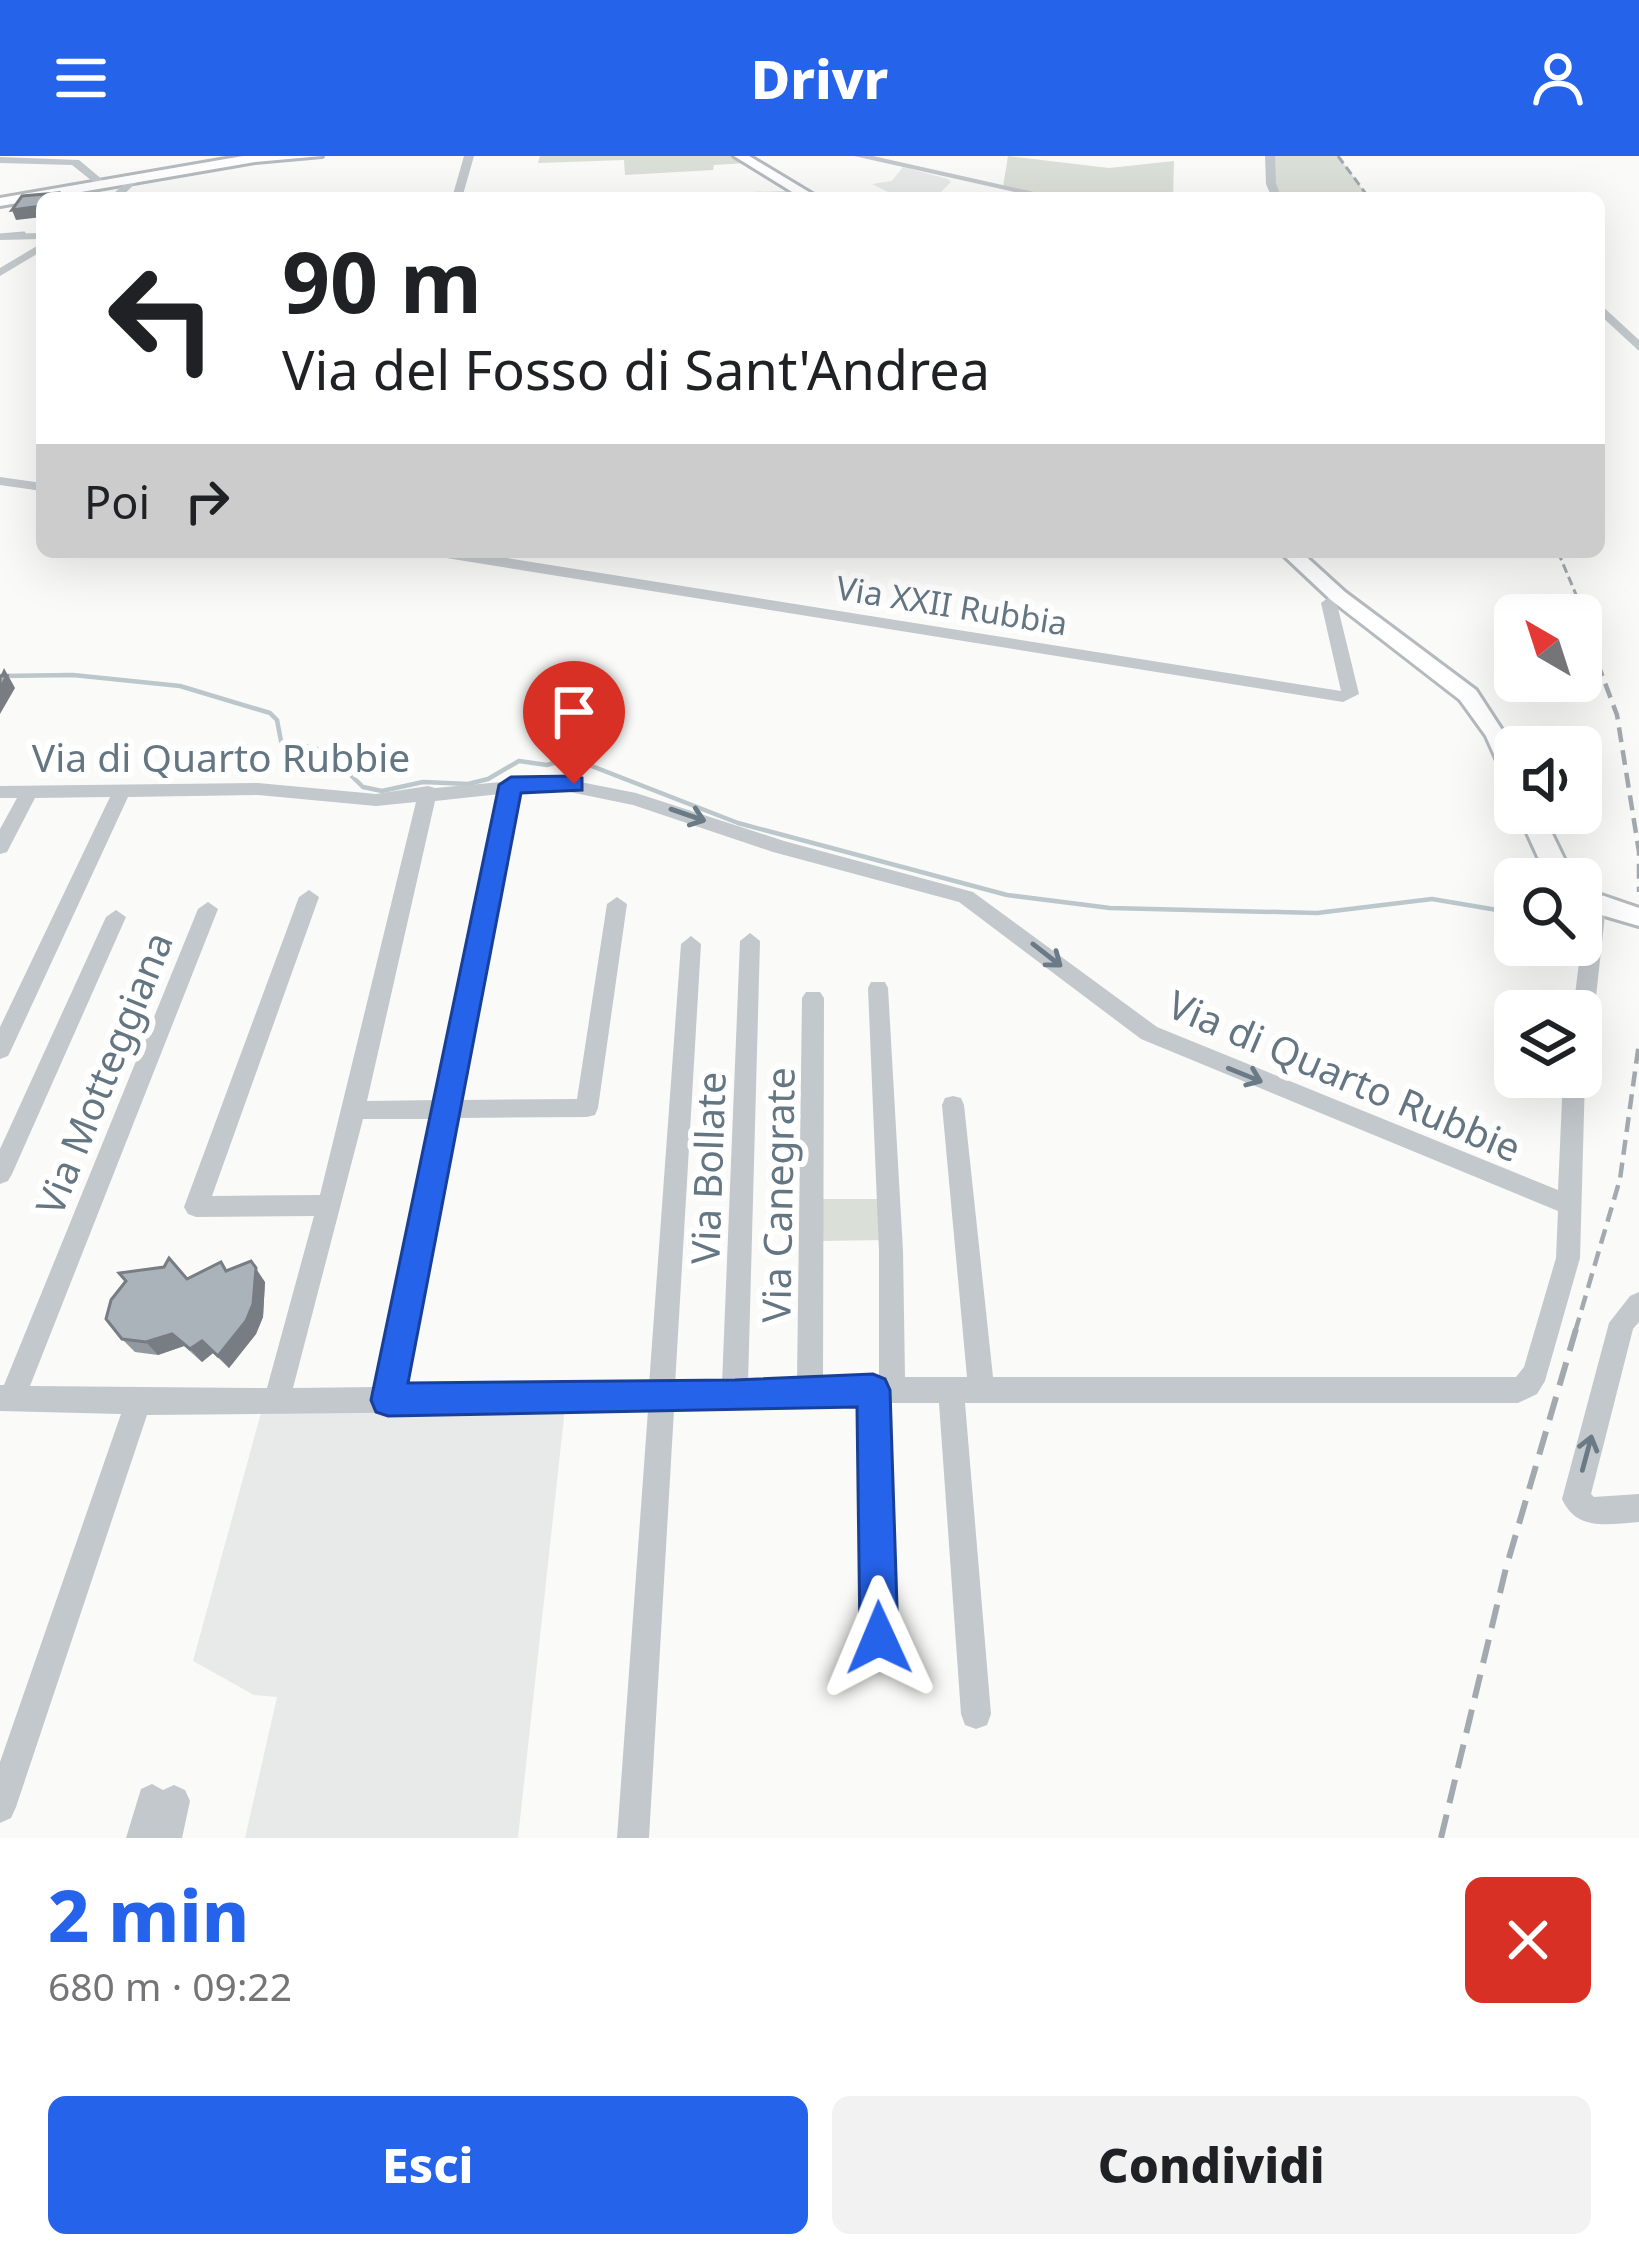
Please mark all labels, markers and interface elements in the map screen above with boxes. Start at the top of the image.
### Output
text: Drivr [751,41,888,115]
icon: menu [48,45,114,111]
icon: person [1525,45,1591,111]
text: 90 m [282,223,482,338]
icon: left [84,240,240,396]
text: Via del Fosso di Sant'Andrea [282,332,990,406]
icon: right [174,468,240,534]
text: Poi [84,471,150,532]
street label: Via XXII Rubbia [833,565,1071,645]
north arrow [1494,594,1602,702]
map controls [1494,594,1602,1098]
pin [523,661,625,784]
icon: arrive [541,679,607,745]
button: sound [1494,726,1602,834]
street label: Via di Quarto Rubbie [32,730,410,783]
one-way arrow [668,805,706,827]
button: search [1494,858,1602,966]
street label: Via Motteggiana [22,924,184,1222]
one-way arrow [1030,941,1062,968]
street label: Via di Quarto Rubbie [1160,977,1530,1173]
button: layers [1494,990,1602,1098]
one-way arrow [1226,1066,1263,1087]
street label: Via Canegrate [748,1067,806,1323]
street label: Via Bollate [677,1071,737,1265]
one-way arrow [1578,1435,1600,1473]
position arrow [816,1575,942,1701]
text: 2 min [48,1865,249,1963]
button: close [1465,1877,1591,2003]
text: 680 m · 09:22 [48,1959,292,2012]
button: Esci [48,2096,808,2234]
button: Condividi [832,2096,1591,2234]

